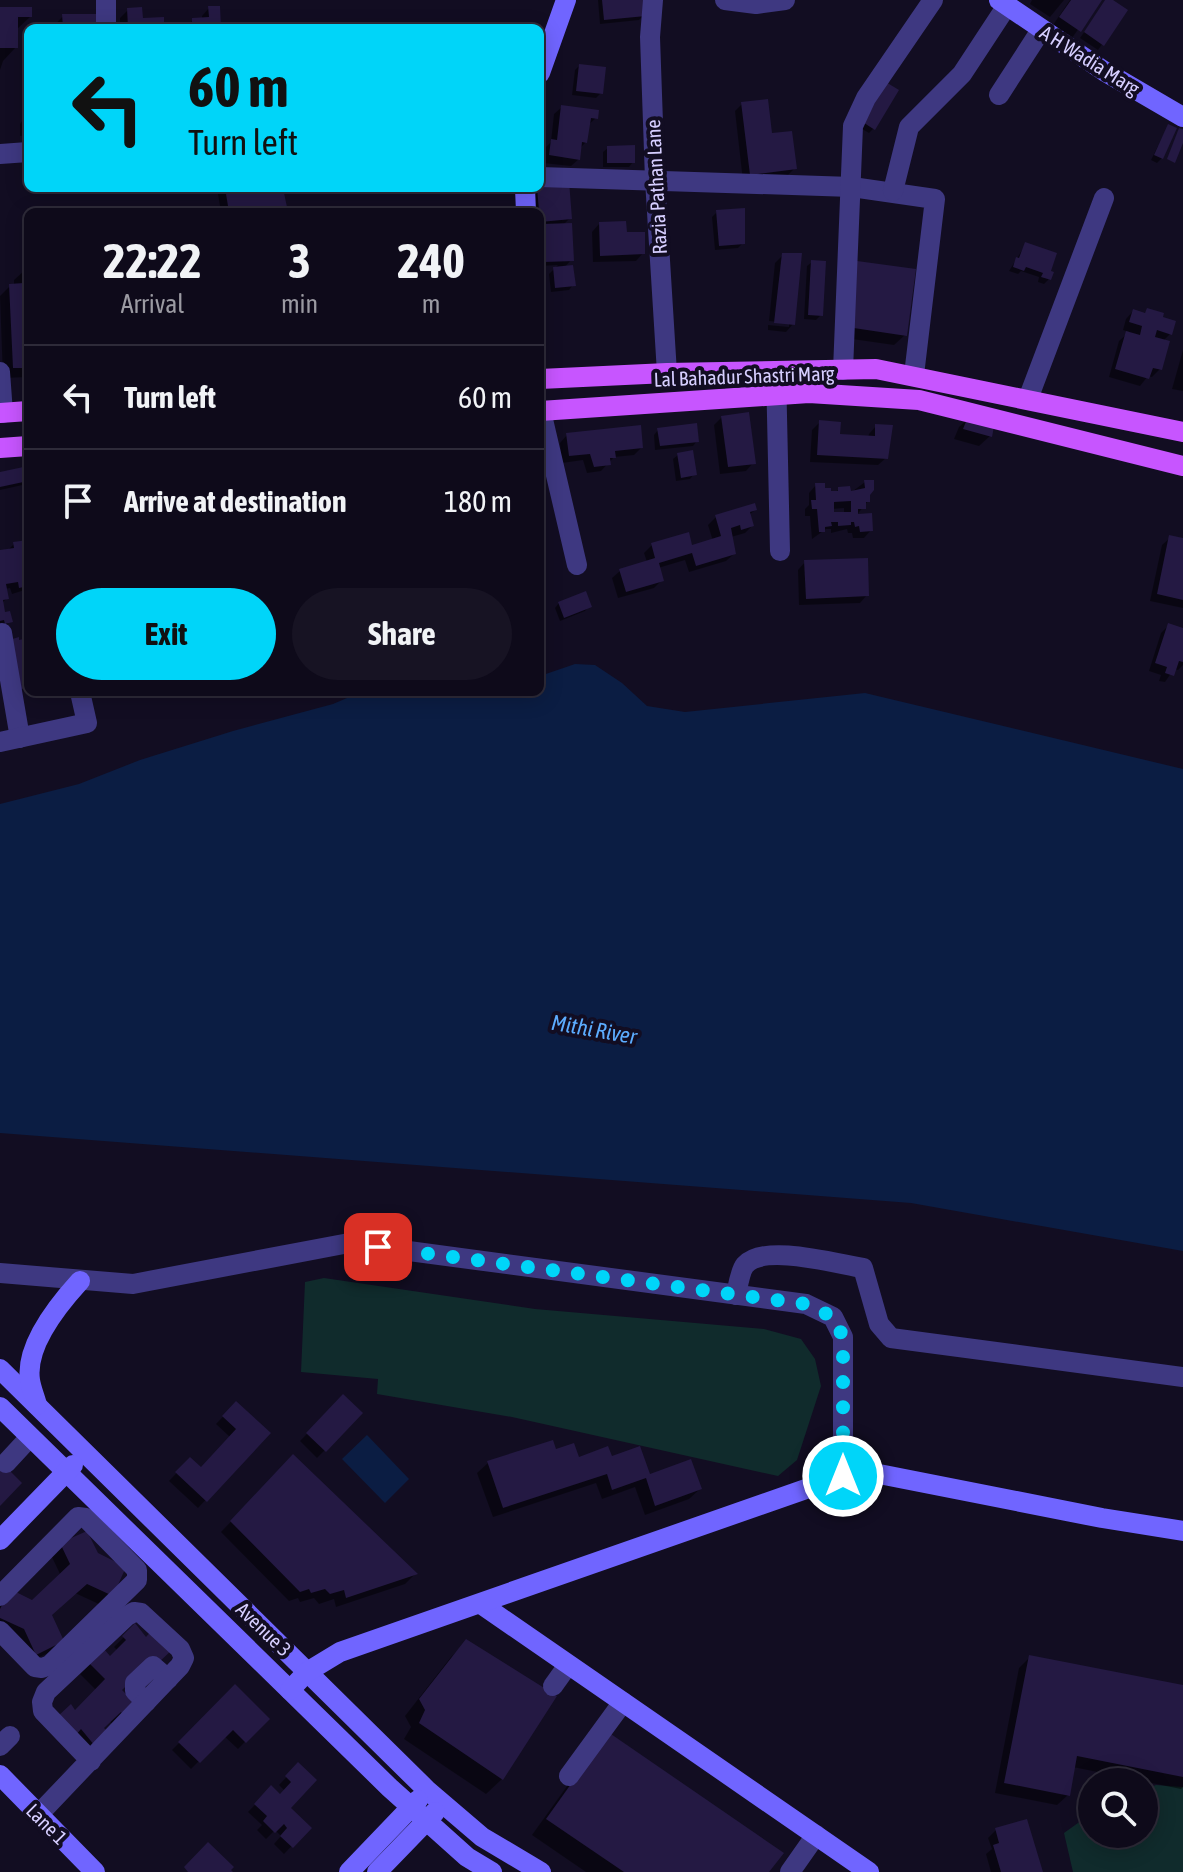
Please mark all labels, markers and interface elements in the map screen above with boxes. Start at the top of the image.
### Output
street label: A H Wadia Marg [1036,20,1144,100]
text: 60 m [188,55,289,119]
icon: left [56,56,160,160]
street label: Razia Pathan Lane [641,119,671,255]
text: Turn left [188,121,298,163]
text: 22:22 [103,233,202,288]
text: 3 [288,233,311,288]
text: 240 [397,233,465,288]
text: Arrival [121,289,184,319]
text: min [281,289,318,319]
text: m [422,289,440,319]
street label: Lal Bahadur Shastri Marg [653,361,835,391]
icon: left [56,375,100,419]
text: Turn left [124,380,216,414]
text: 60 m [458,380,512,414]
icon: arrive [56,479,100,523]
text: Arrive at destination [124,484,346,518]
text: 180 m [444,484,512,518]
button: Exit [56,588,276,680]
button: Share [292,588,512,680]
water label: Mithi River [549,1009,640,1050]
pin [344,1213,412,1281]
icon: arrive [356,1225,400,1269]
position arrow [801,1434,885,1518]
street label: Avenue 3 [232,1597,296,1661]
map controls [1078,1768,1158,1848]
button: search [1078,1768,1158,1848]
street label: Lane 1 [22,1799,72,1849]

